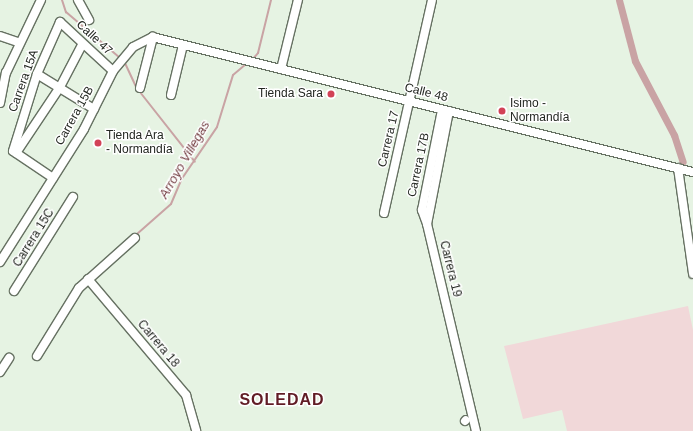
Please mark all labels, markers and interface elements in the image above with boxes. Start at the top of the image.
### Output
street label: Calle 47 [73,18,115,58]
street label: Carrera 15A [6,48,42,114]
street label: Calle 48 [403,81,449,105]
street label: Carrera 15B [53,84,97,148]
place label: Tienda Sara [258,87,323,101]
marker: Tienda Sara [326,89,336,99]
place label: Isimo - Normandía [510,97,569,125]
marker: Isimo - Normandía [497,106,507,116]
street label: Carrera 17 [376,109,402,169]
water label: Arroyo Villegas [156,118,214,202]
place label: Tienda Ara - Normandía [106,129,173,157]
street label: Carrera 17B [405,132,433,198]
marker: Tienda Ara - Normandía [93,138,103,148]
street label: Carrera 15C [10,206,58,270]
street label: Carrera 19 [436,239,464,299]
street label: Carrera 18 [134,317,182,371]
district label: SOLEDAD [239,390,325,410]

